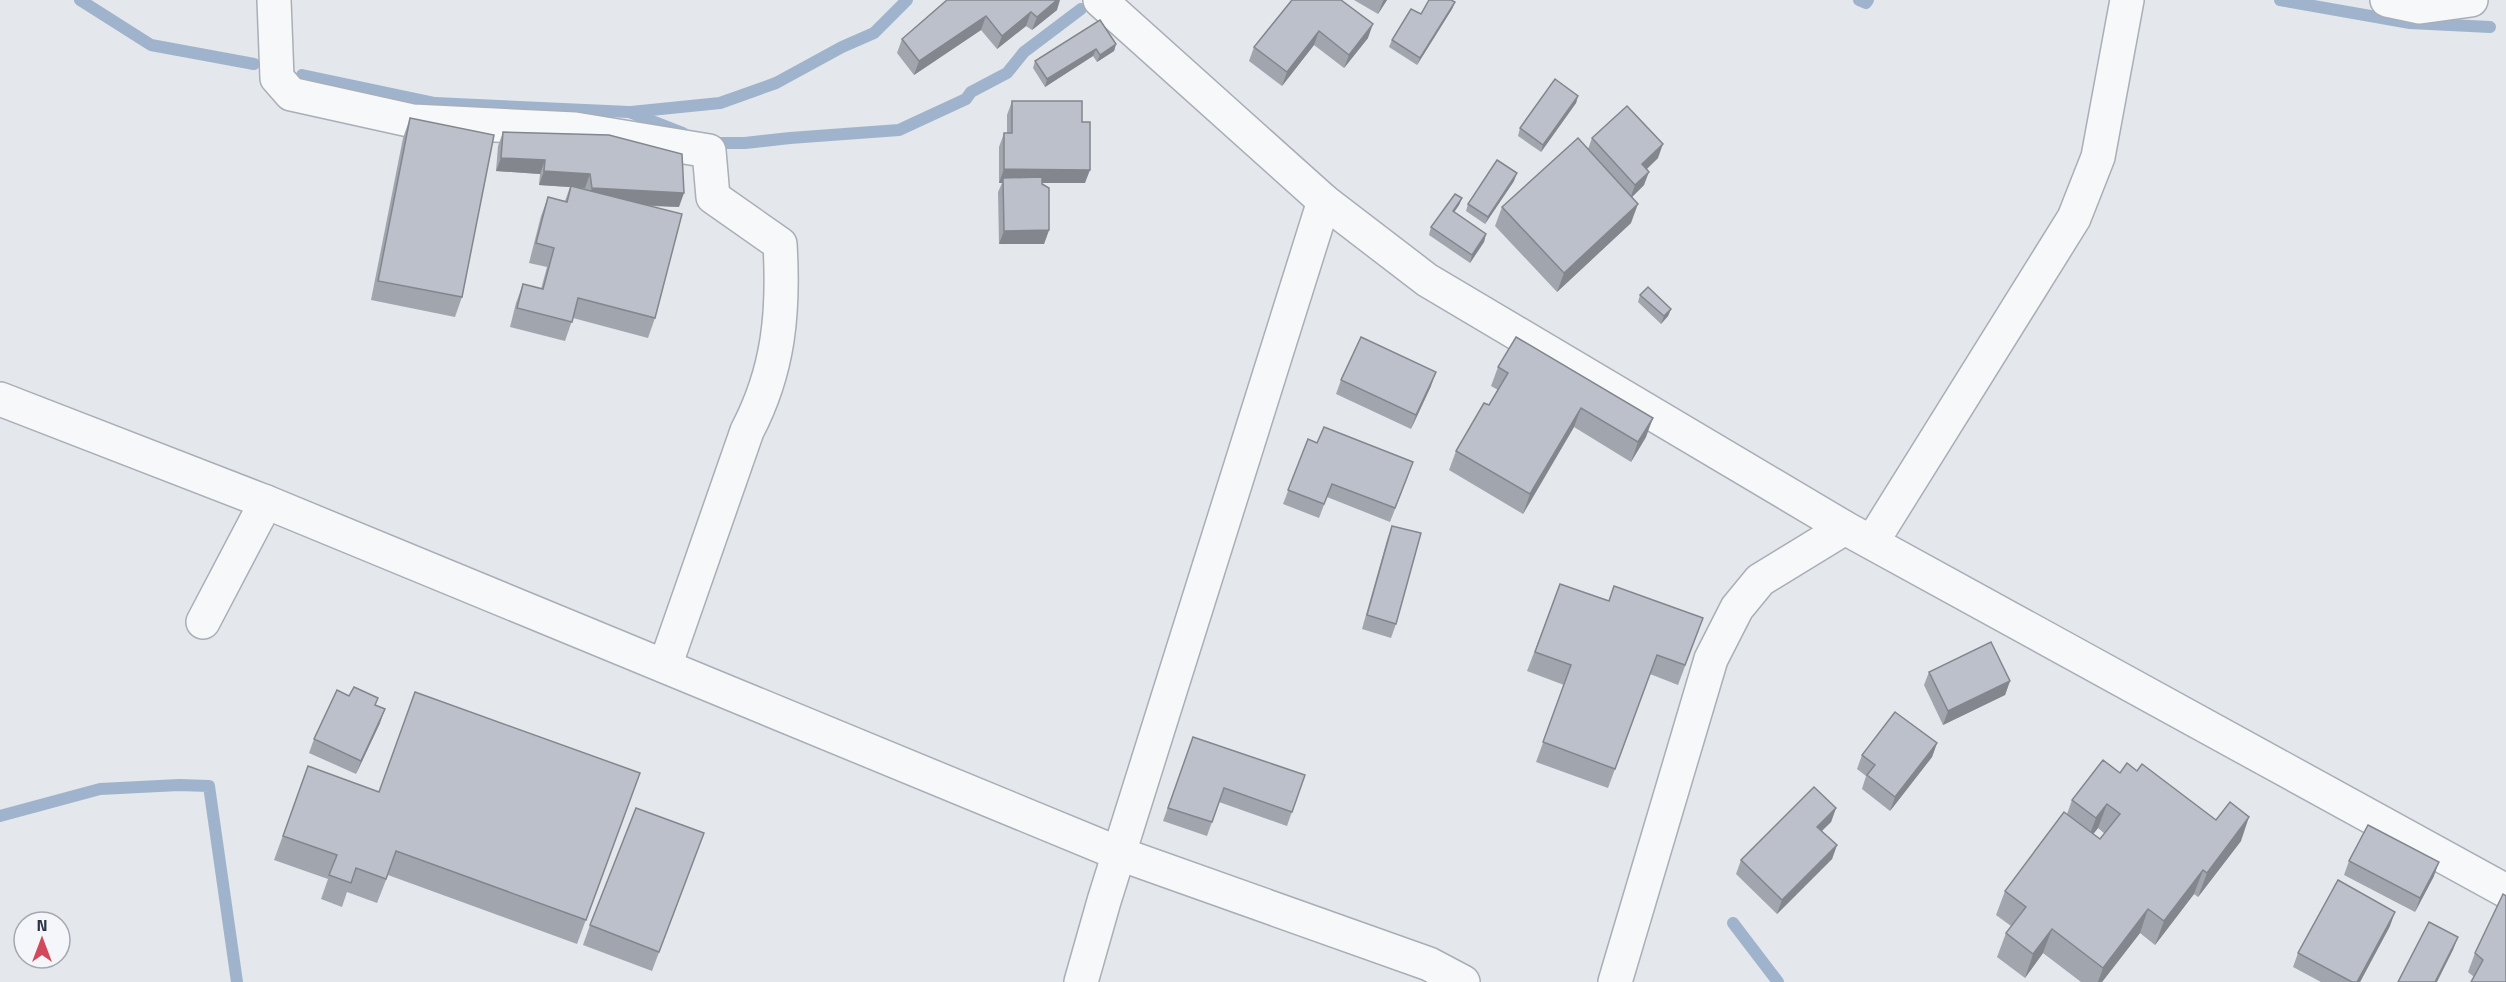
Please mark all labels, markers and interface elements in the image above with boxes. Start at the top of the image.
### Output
north arrow [12,910,72,970]
text: N [36,913,48,937]

